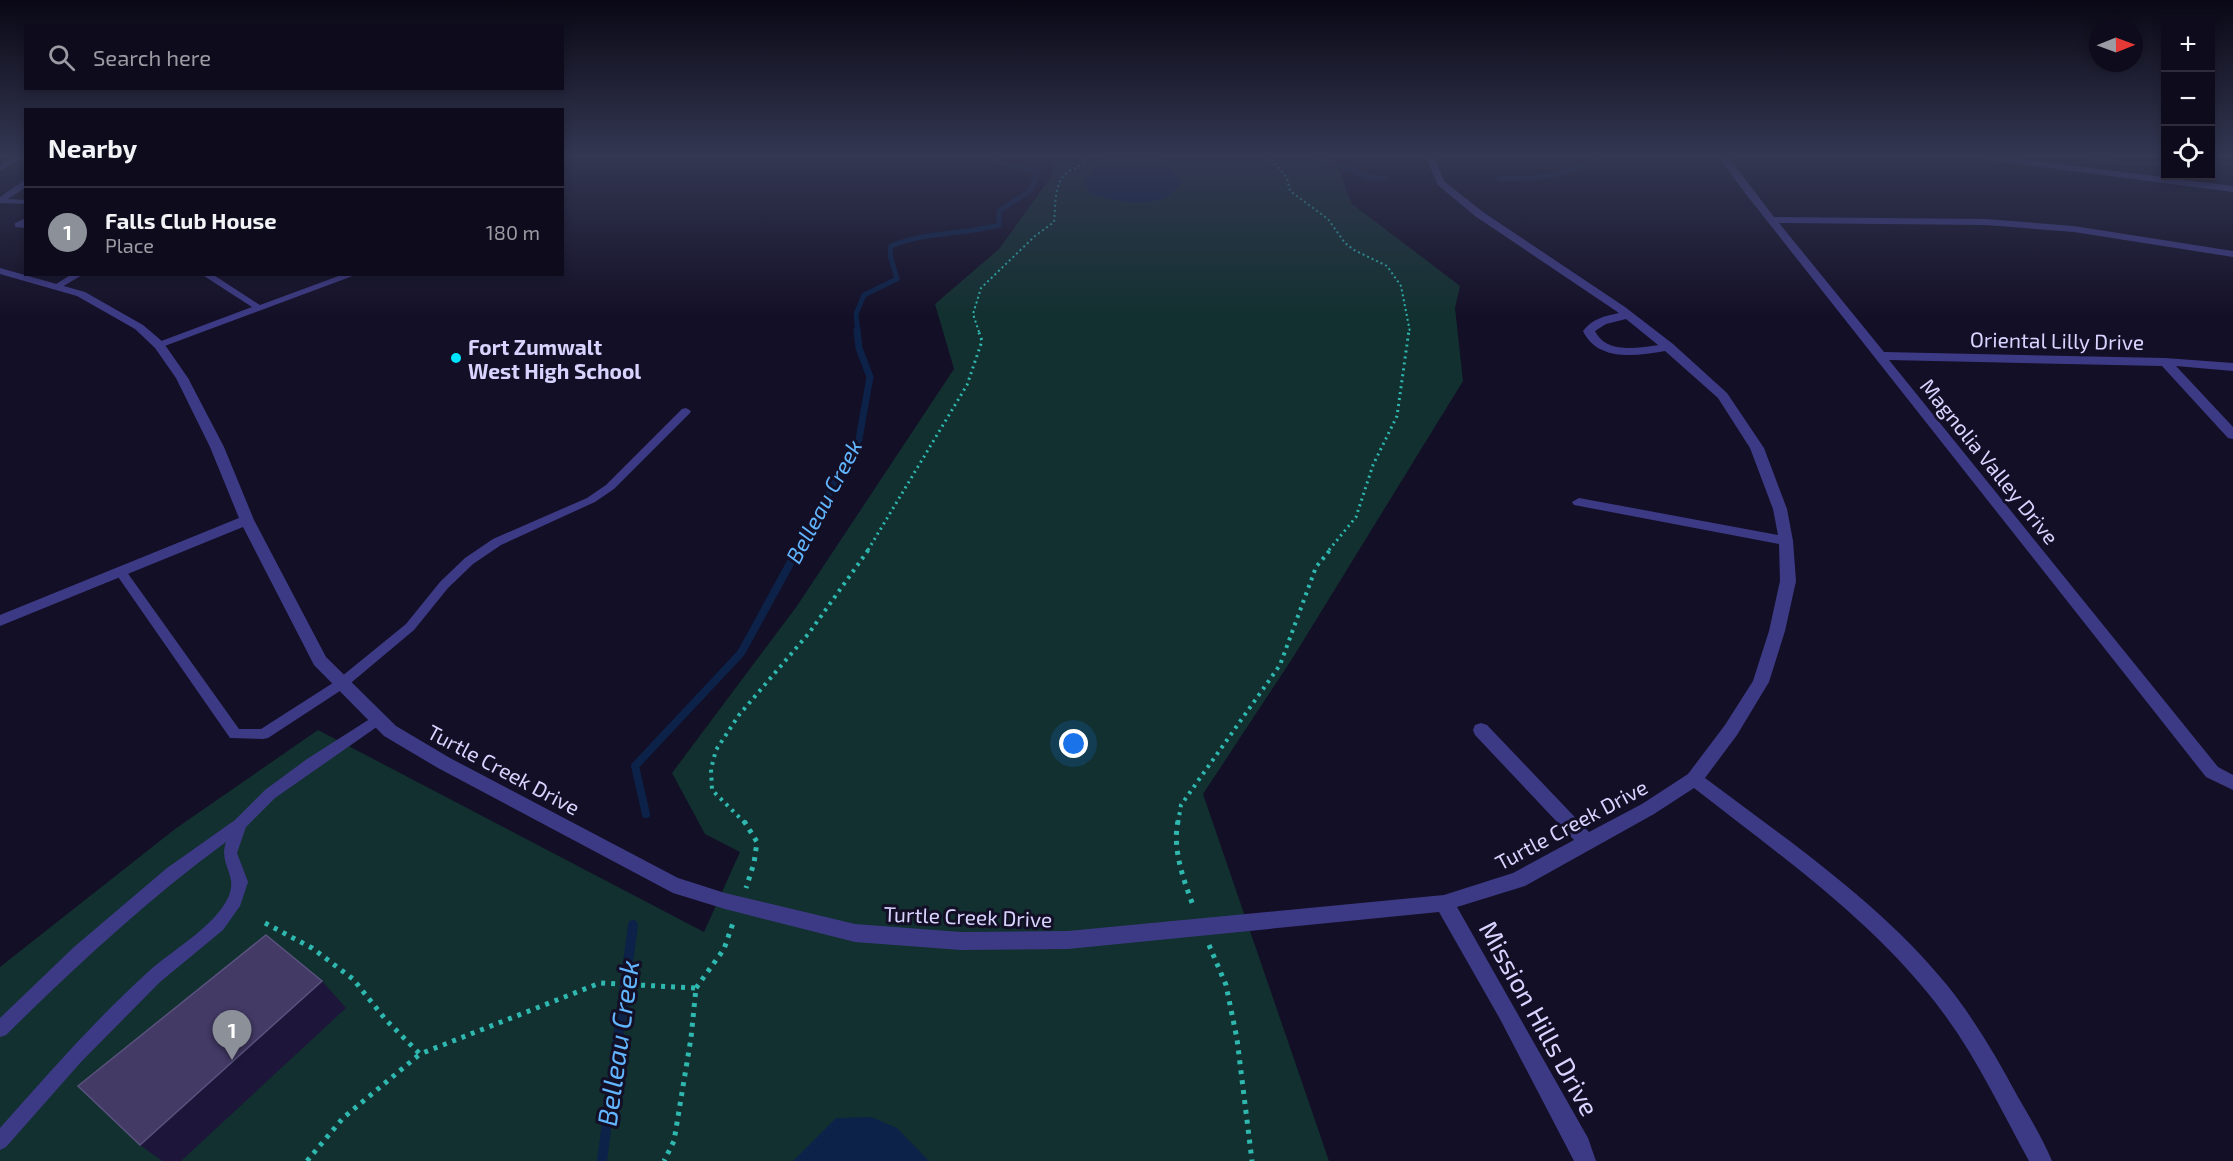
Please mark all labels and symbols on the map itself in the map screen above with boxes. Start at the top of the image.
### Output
north arrow [2089,18,2143,72]
street label: Oriental Lilly Drive [1970,326,2144,354]
place label: Fort Zumwalt West High School [468,334,641,383]
marker: Fort Zumwalt West High School [449,351,463,365]
street label: Magnolia Valley Drive [1916,373,2064,549]
water label: Belleau Creek [780,435,866,567]
street label: Turtle Creek Drive [424,718,584,820]
your location [1059,729,1088,758]
street label: Turtle Creek Drive [1491,773,1651,875]
street label: Turtle Creek Drive [883,901,1053,931]
street label: Mission Hills Drive [1474,915,1606,1121]
water label: Belleau Creek [590,958,644,1128]
pin: 1 [212,1010,252,1060]

